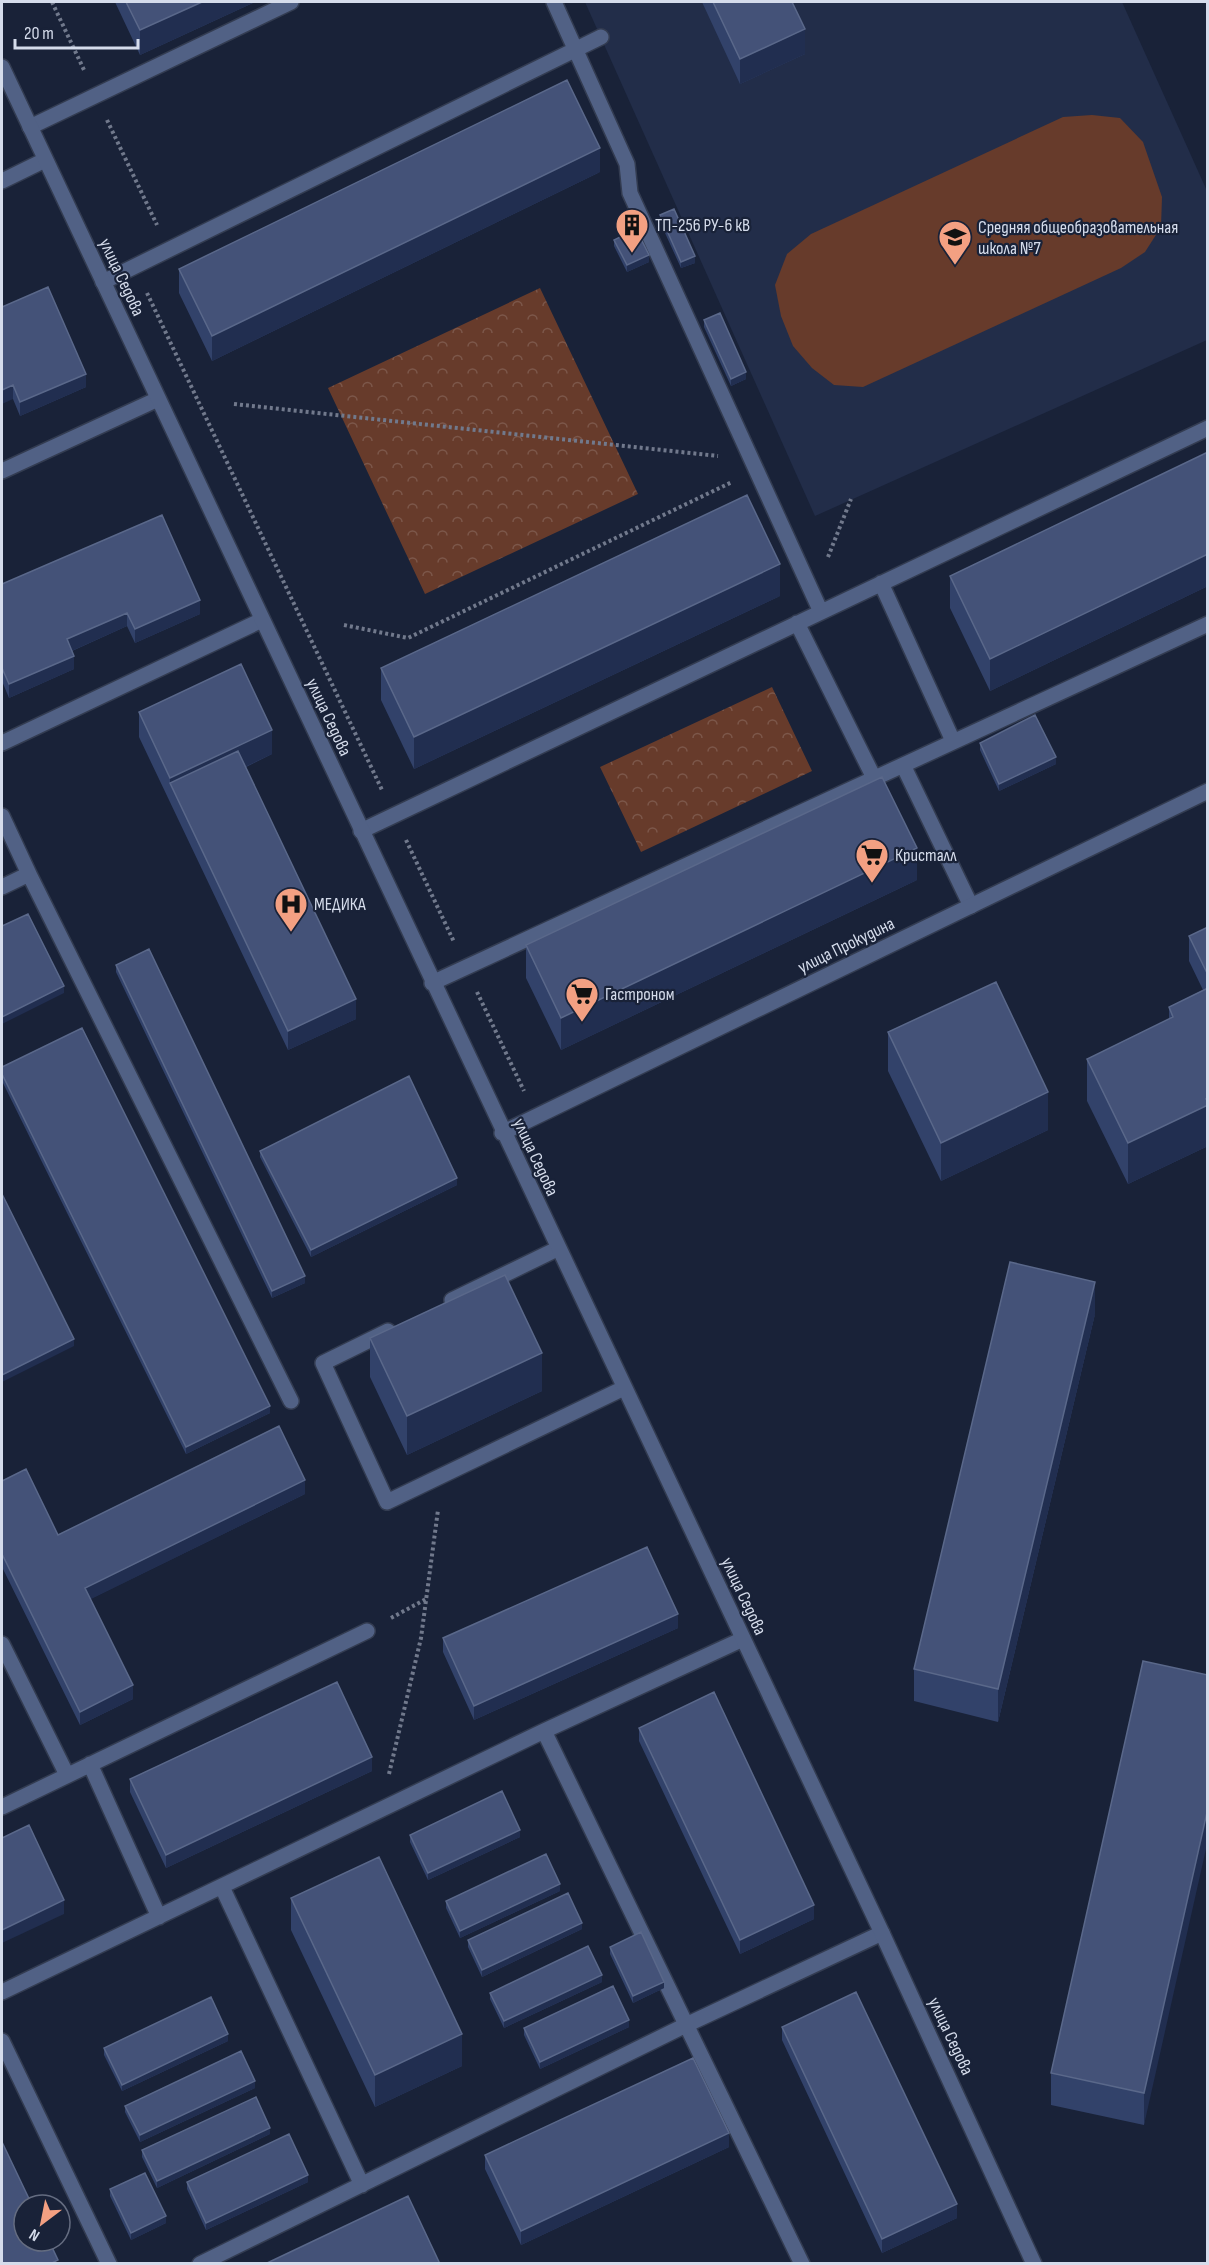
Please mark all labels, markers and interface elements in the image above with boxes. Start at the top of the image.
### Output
scale bar [15,12,138,50]
text: 20 m [24,23,54,44]
building icon: ТП-256 РУ-6 кВ [614,207,650,254]
place label: ТП-256 РУ-6 кВ [655,215,750,236]
place label: Средняя общеобразовательная школа №7 [978,217,1178,259]
school or university icon: Средняя общеобразовательная школа №7 [937,219,973,266]
street label: улица Седова [94,235,149,319]
street label: улица Седова [301,675,356,759]
supermarket icon: Кристалл [854,837,890,884]
place label: Кристалл [895,845,957,866]
hospital icon: МЕДИКА [273,886,309,933]
place label: МЕДИКА [314,894,366,915]
street label: улица Прокудина [794,913,898,978]
supermarket icon: Гастроном [564,976,600,1023]
place label: Гастроном [605,984,675,1005]
street label: улица Седова [508,1115,563,1199]
street label: улица Седова [716,1554,771,1638]
street label: улица Седова [923,1994,978,2078]
north arrow [12,2193,72,2253]
text: N [26,2224,44,2245]

